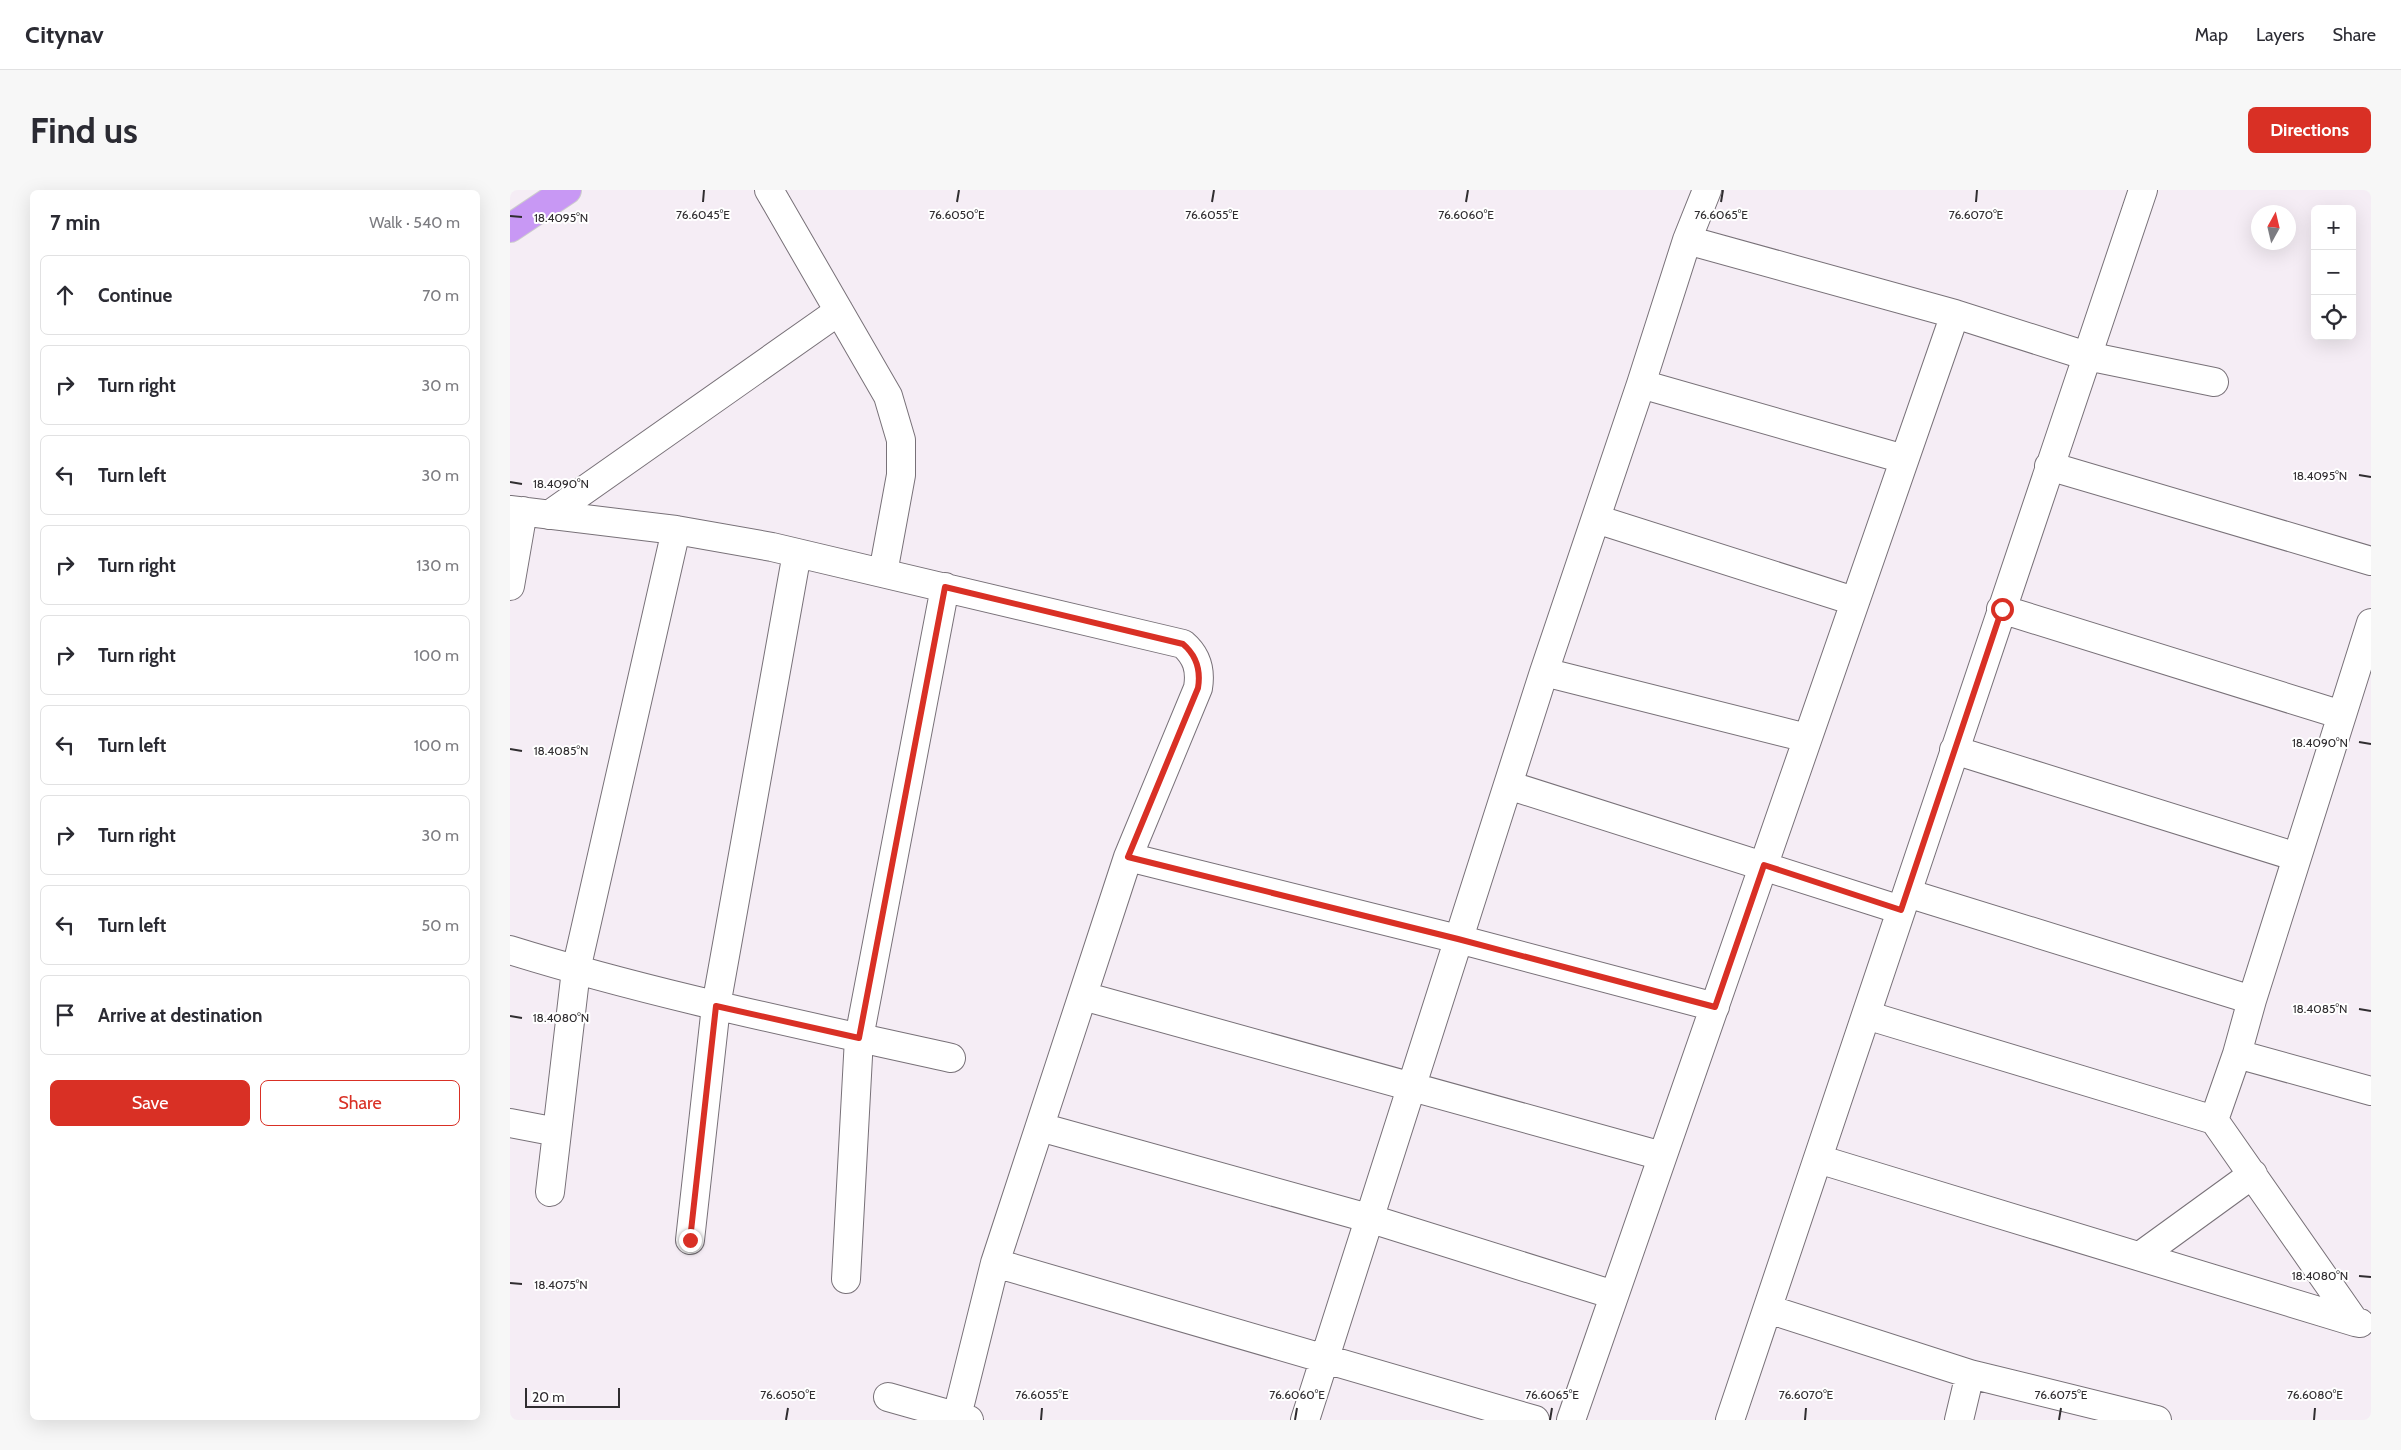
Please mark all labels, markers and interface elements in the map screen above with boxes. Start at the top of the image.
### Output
text: Citynav [25,20,104,49]
text: Map [2195,24,2228,46]
text: Layers [2256,24,2305,46]
text: Share [2333,24,2376,46]
button: Directions [2248,107,2371,153]
text: Find us [30,109,138,152]
north arrow [2251,205,2296,250]
map controls [2311,205,2356,340]
button: + [2311,205,2356,250]
text: 76.6045°E [676,207,730,222]
text: 76.6050°E [929,207,985,222]
text: 76.6055°E [1185,207,1239,222]
text: 76.6060°E [1438,207,1494,222]
text: 76.6065°E [1694,207,1748,222]
text: 76.6070°E [1949,207,2004,222]
text: 7 min [50,210,100,235]
text: 18.4095°N [534,210,588,225]
text: Walk · 540 m [369,213,460,232]
button: − [2311,250,2356,295]
icon: ahead [51,281,79,309]
text: Continue [98,284,172,307]
text: 70 m [422,286,459,305]
button: locate [2311,295,2356,340]
icon: right [51,371,79,399]
text: Turn right [98,374,176,397]
text: 30 m [422,376,459,395]
icon: left [51,461,79,489]
text: Turn left [98,464,166,487]
text: 30 m [422,466,459,485]
text: 18.4095°N [2293,468,2347,483]
text: 18.4090°N [533,476,589,491]
icon: right [51,551,79,579]
text: Turn right [98,554,176,577]
text: 130 m [416,556,459,575]
route start [1991,598,2014,621]
icon: right [51,641,79,669]
text: Turn right [98,644,176,667]
text: 100 m [414,646,459,665]
icon: left [51,731,79,759]
text: Turn left [98,734,166,757]
text: 18.4090°N [2292,735,2348,750]
text: 100 m [414,736,459,755]
text: 18.4085°N [534,743,588,758]
icon: right [51,821,79,849]
text: Turn right [98,824,176,847]
text: 30 m [422,826,459,845]
icon: left [51,911,79,939]
text: Turn left [98,914,166,937]
text: 50 m [422,916,459,935]
icon: arrive [51,1001,79,1029]
text: 18.4085°N [2293,1001,2347,1016]
text: Arrive at destination [98,1004,262,1027]
text: 18.4080°N [533,1010,589,1025]
button: Save [50,1080,250,1126]
button: Share [260,1080,460,1126]
route end [679,1229,702,1252]
text: 18.4080°N [2292,1268,2348,1283]
text: 18.4075°N [534,1277,588,1292]
scale bar [525,1385,620,1408]
text: 76.6050°E [760,1387,816,1402]
text: 76.6055°E [1015,1387,1069,1402]
text: 76.6060°E [1269,1387,1325,1402]
text: 76.6065°E [1525,1387,1579,1402]
text: 76.6070°E [1779,1387,1834,1402]
text: 76.6075°E [2035,1387,2088,1402]
text: 76.6080°E [2287,1387,2343,1402]
text: 20 m [532,1388,565,1406]

